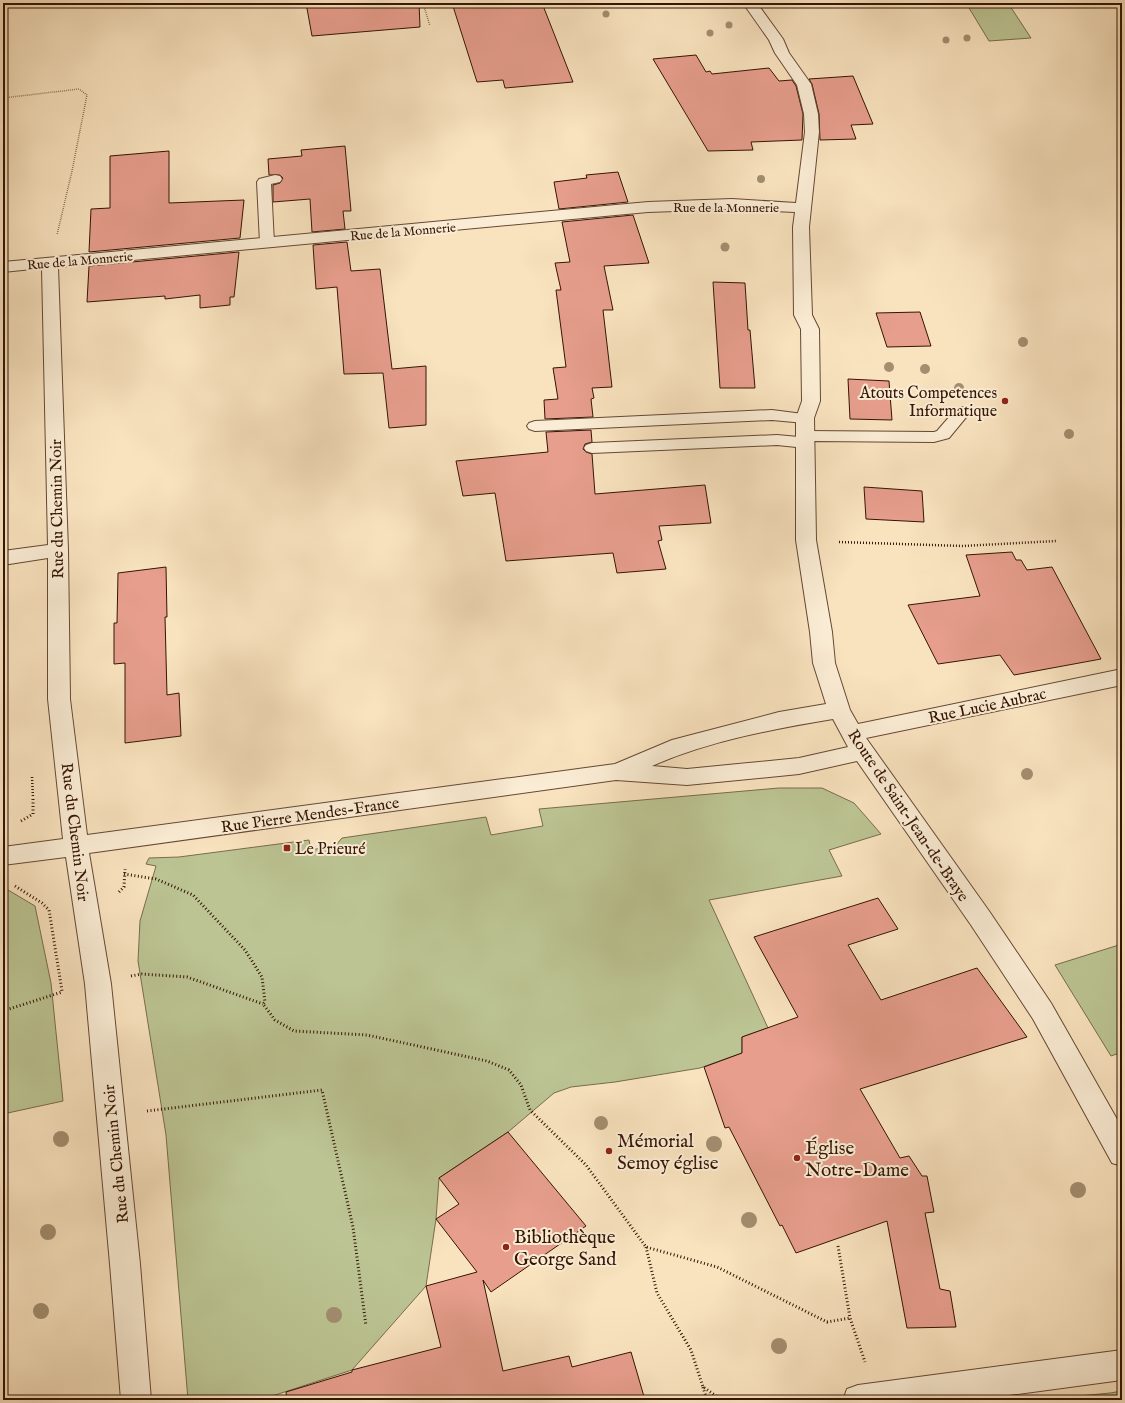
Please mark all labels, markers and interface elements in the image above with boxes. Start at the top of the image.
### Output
street label: Rue de la Monnerie [673,200,779,217]
street label: Rue de la Monnerie [350,219,457,246]
street label: Rue de la Monnerie [27,248,134,275]
place label: Atouts Competences Informatique [859,384,997,422]
marker: Atouts Competences Informatique [1000,396,1010,406]
street label: Rue du Chemin Noir [47,439,69,579]
street label: Rue Lucie Aubrac [927,685,1048,729]
street label: Route de Saint-Jean-de-Braye [842,726,972,906]
street label: Rue du Chemin Noir [56,762,92,903]
street label: Rue Pierre Mendes-France [220,794,401,838]
place label: Le Prieuré [295,840,366,860]
marker: Le Prieuré [282,843,292,853]
street label: Rue du Chemin Noir [100,1083,134,1224]
place label: Mémorial Semoy église [617,1130,719,1176]
place label: Église Notre-Dame [805,1136,909,1183]
marker: Mémorial Semoy église [604,1146,614,1156]
marker: Église Notre-Dame [792,1153,802,1163]
place label: Bibliothèque George Sand [514,1226,617,1272]
marker: Bibliothèque George Sand [501,1242,511,1252]

